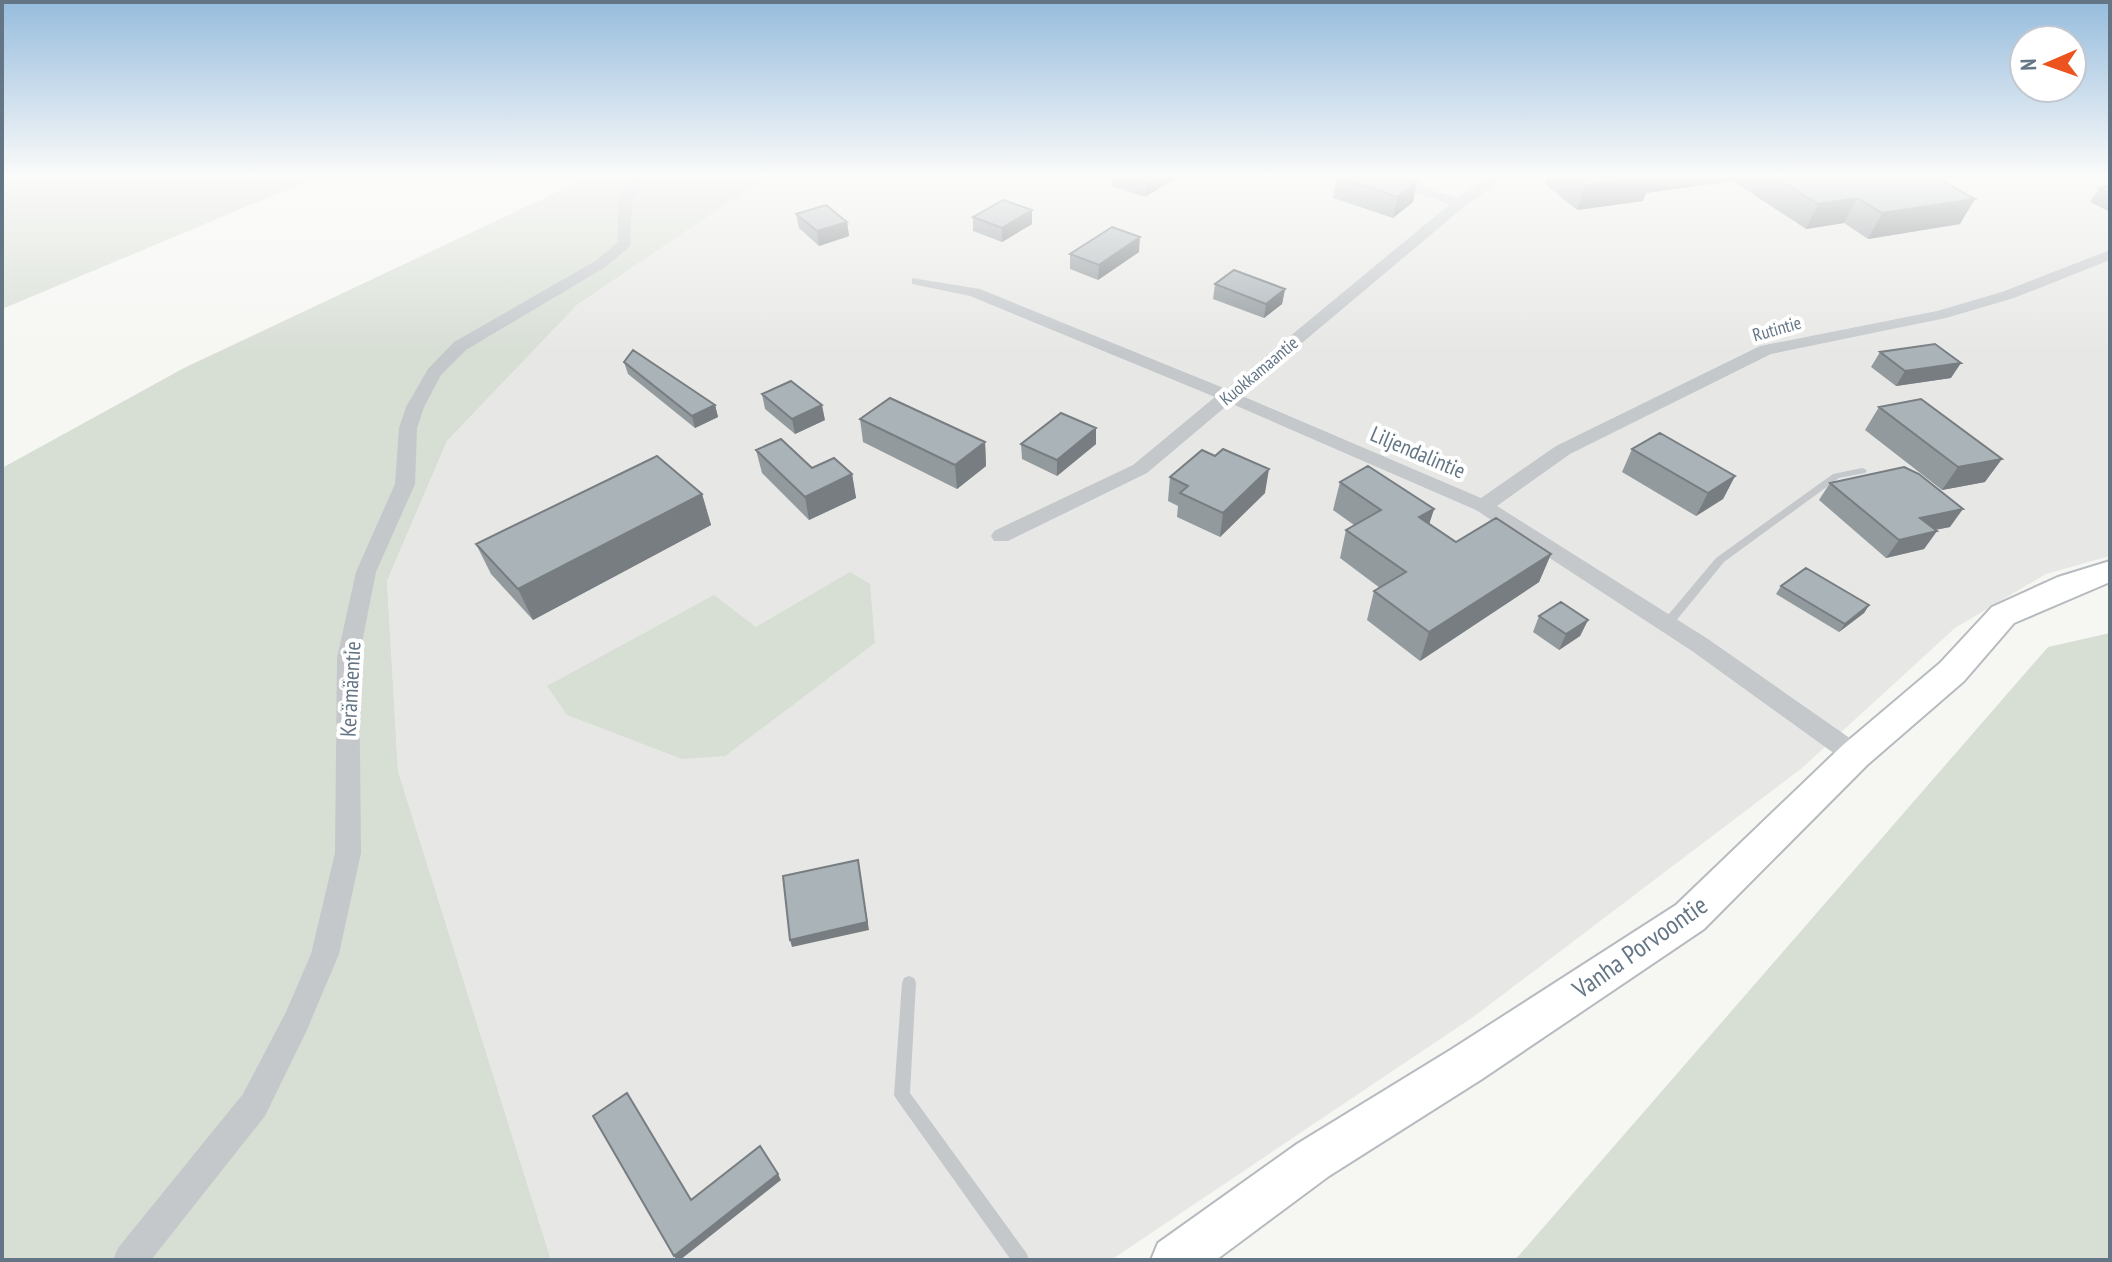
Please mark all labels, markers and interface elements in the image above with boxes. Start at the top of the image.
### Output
north arrow [2008,24,2088,104]
text: N [2014,58,2042,71]
street label: Rutintie [1750,311,1804,346]
street label: Kuokkamaantie [1215,331,1303,410]
street label: Liljendalintie [1366,420,1470,484]
street label: Kerämäentie [334,640,366,738]
street label: Vanha Porvoontie [1565,888,1713,1006]

